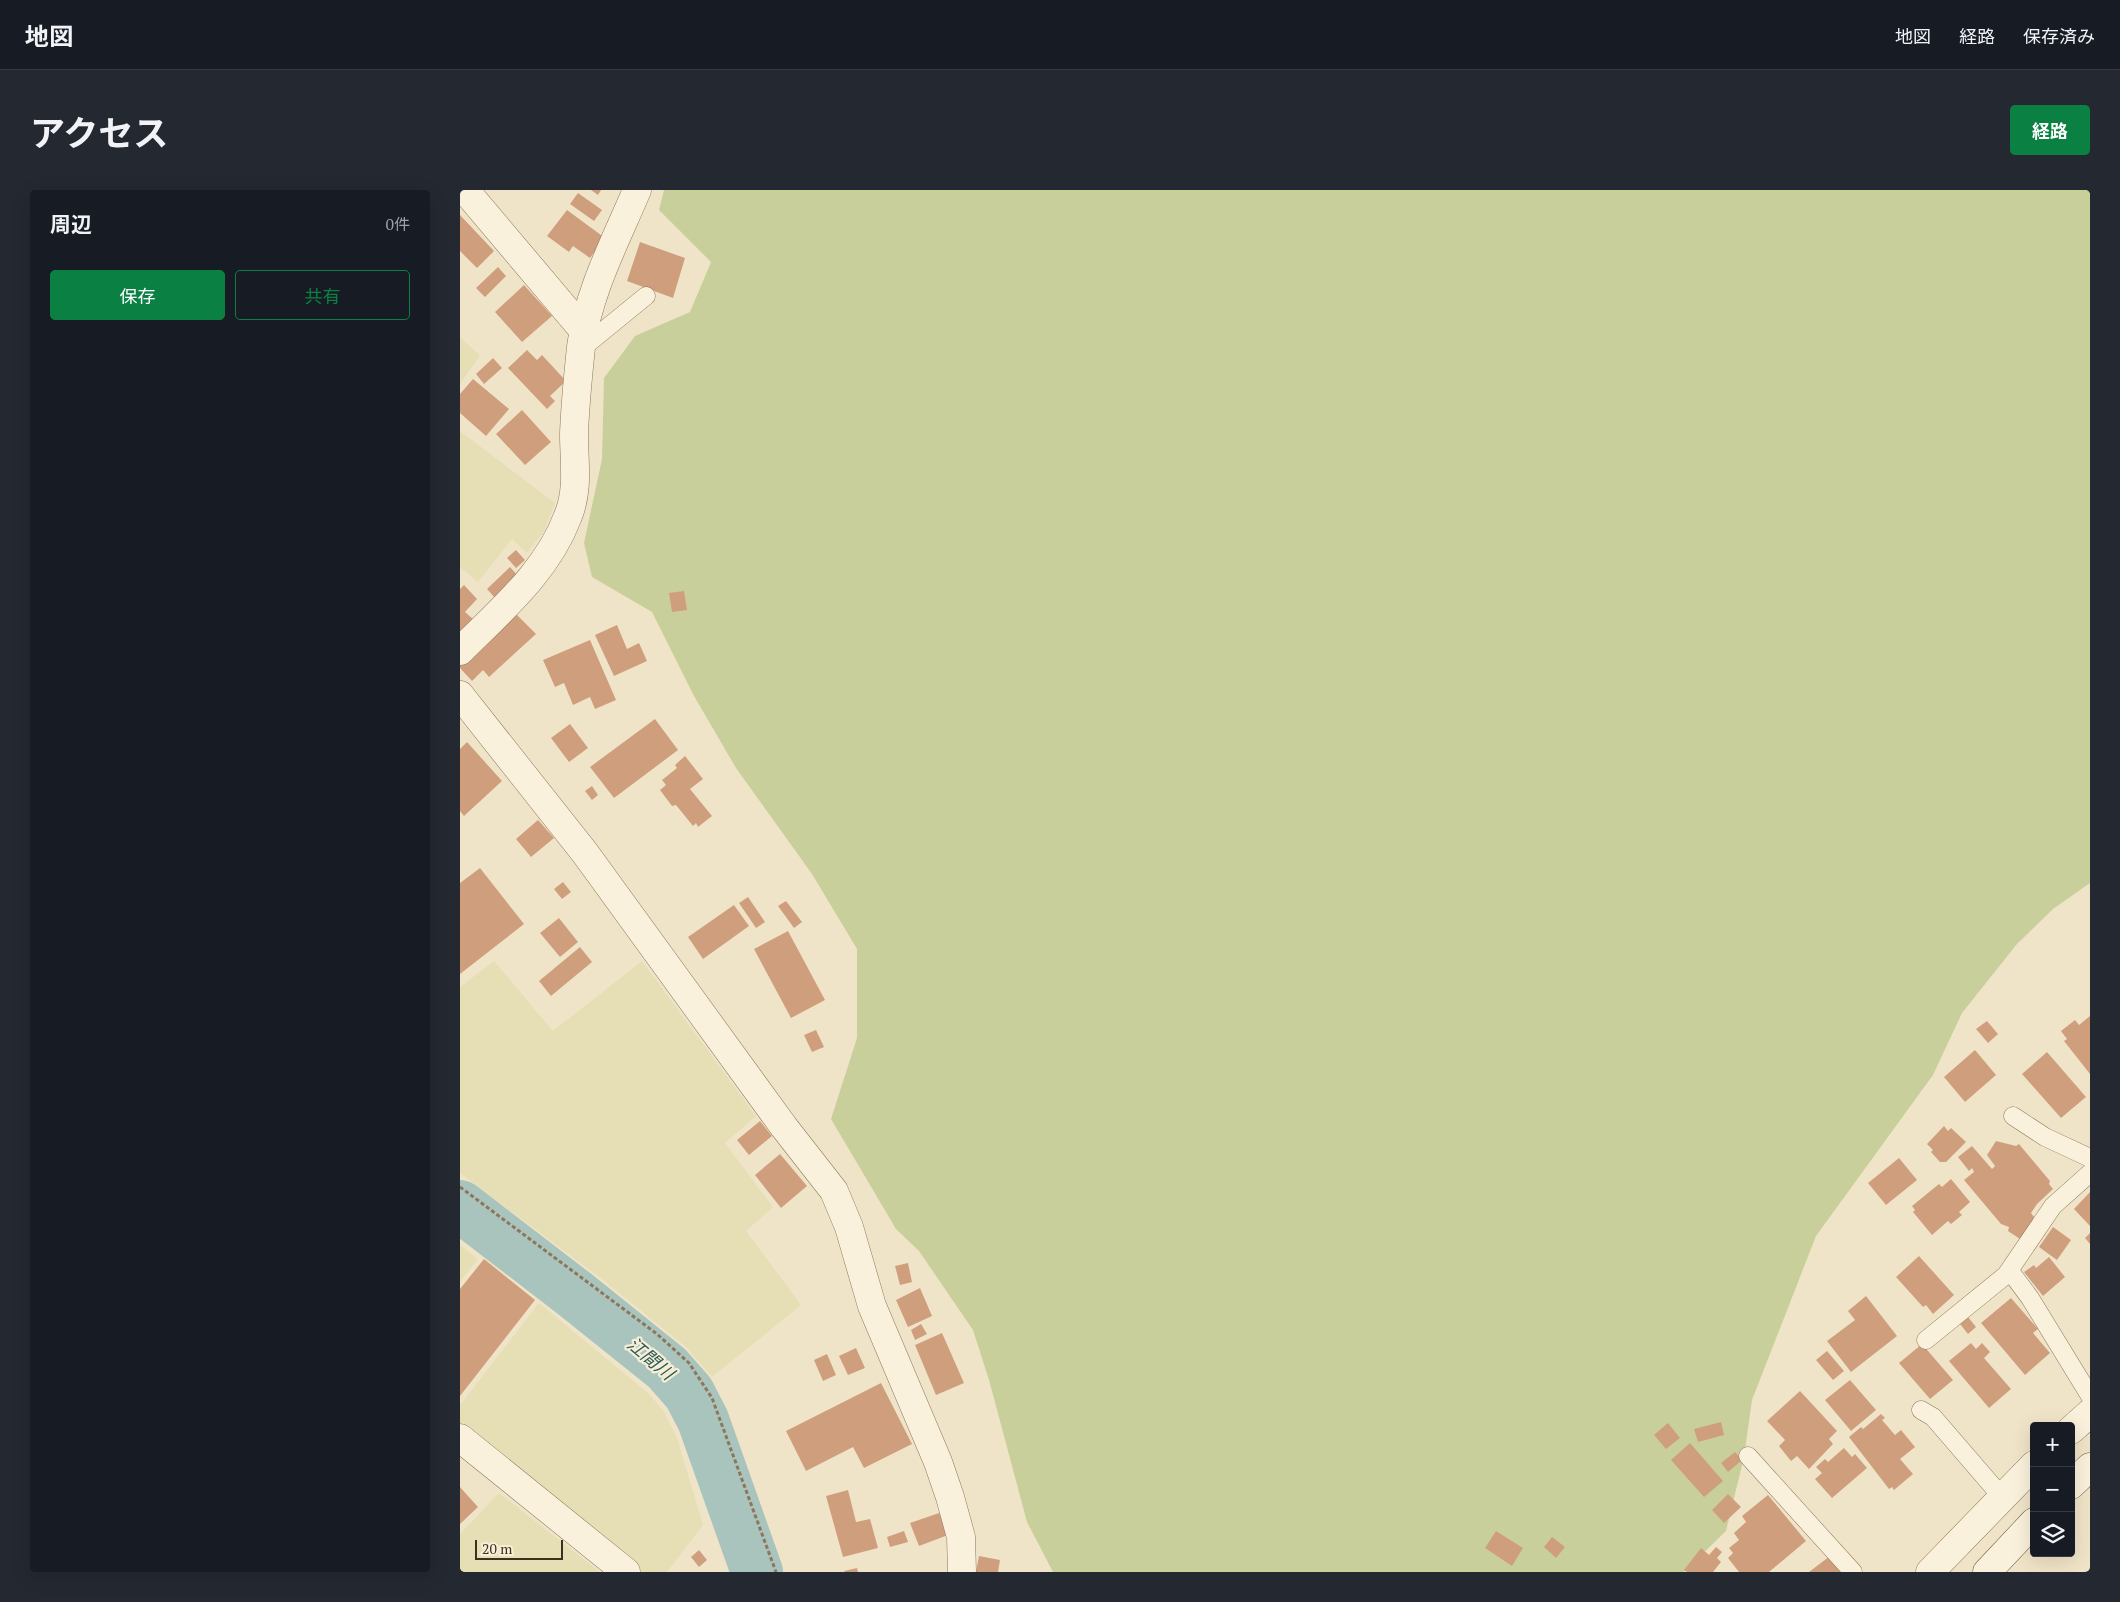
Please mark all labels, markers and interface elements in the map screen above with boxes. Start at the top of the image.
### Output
text: 地図 [25,20,73,52]
text: 地図 [1895,24,1931,48]
text: 経路 [1959,24,1995,48]
text: 保存済み [2023,24,2095,48]
button: 経路 [2010,105,2090,155]
text: アクセス [30,110,168,156]
text: 周辺 [50,210,92,238]
text: 0件 [385,213,410,235]
button: 保存 [50,270,225,320]
button: 共有 [235,270,410,320]
water label: 江間川 [623,1331,681,1386]
map controls [2030,1422,2075,1557]
button: + [2030,1422,2075,1467]
button: − [2030,1467,2075,1512]
button: layers [2030,1512,2075,1557]
scale bar [475,1537,562,1560]
text: 20 m [482,1539,512,1558]

